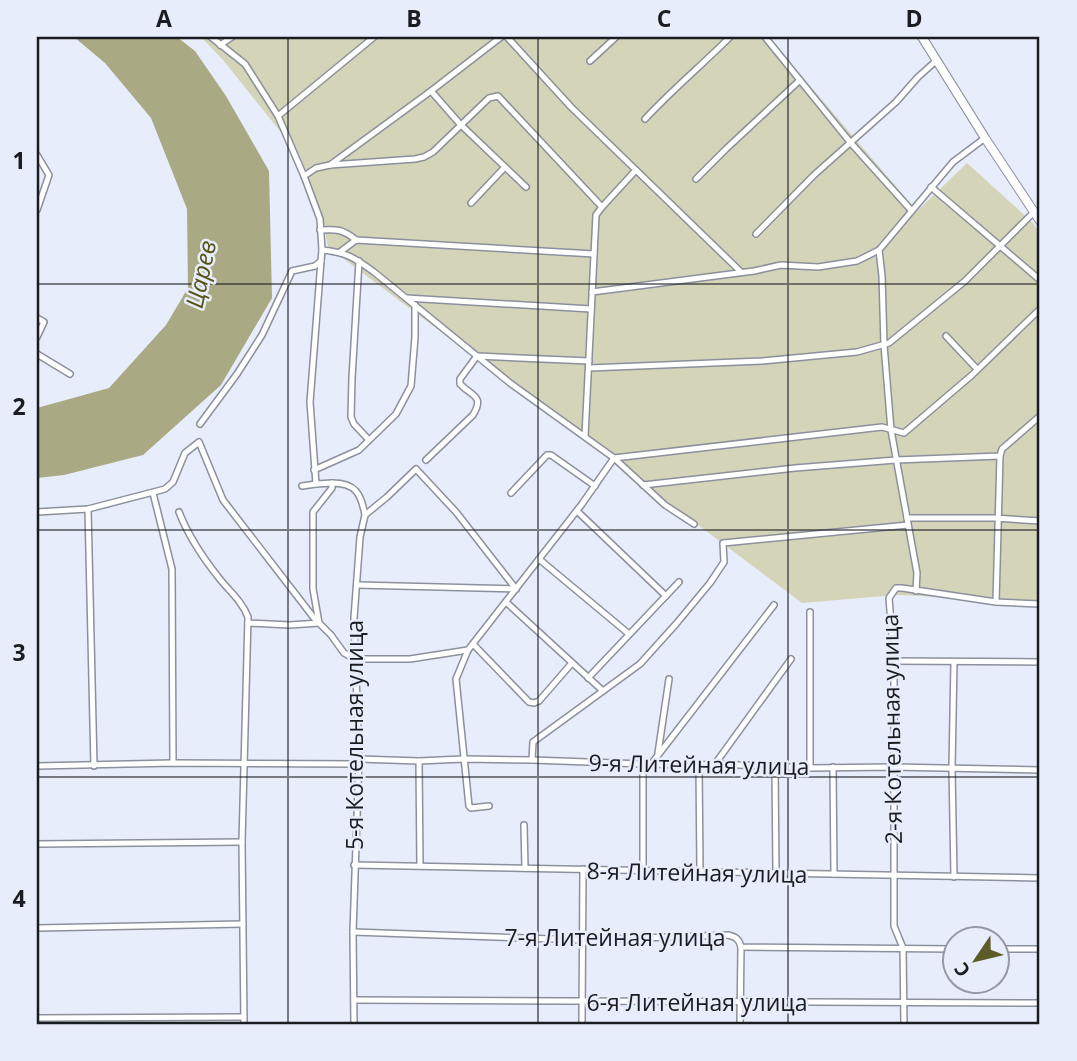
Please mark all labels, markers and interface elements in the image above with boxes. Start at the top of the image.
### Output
text: A [156,2,172,34]
text: B [406,2,422,34]
text: C [657,2,671,34]
text: D [905,2,923,34]
text: 1 [12,144,26,176]
water label: Царев [177,237,223,311]
text: 2 [12,390,26,422]
street label: 2-я Котельная улица [873,614,909,844]
street label: 5-я Котельная улица [338,620,370,850]
text: 3 [12,636,26,668]
street label: 9-я Литейная улица [588,746,810,782]
street label: 8-я Литейная улица [586,854,808,890]
text: 4 [12,882,26,914]
street label: 7-я Литейная улица [505,921,725,953]
north arrow [940,925,1010,995]
text: С [948,957,976,982]
street label: 6-я Литейная улица [587,986,807,1018]

